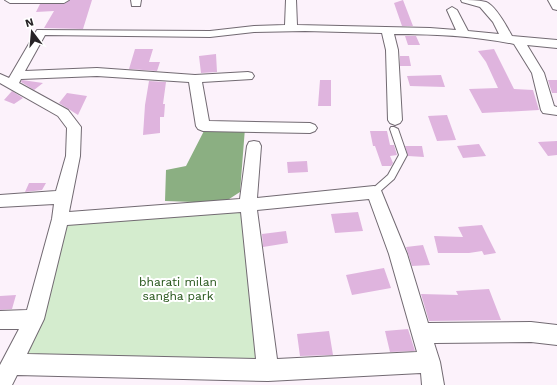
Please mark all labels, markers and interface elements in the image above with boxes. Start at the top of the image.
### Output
north arrow [12,12,52,52]
text: N [24,15,35,30]
park label: bharati milan sangha park [139,275,217,303]

